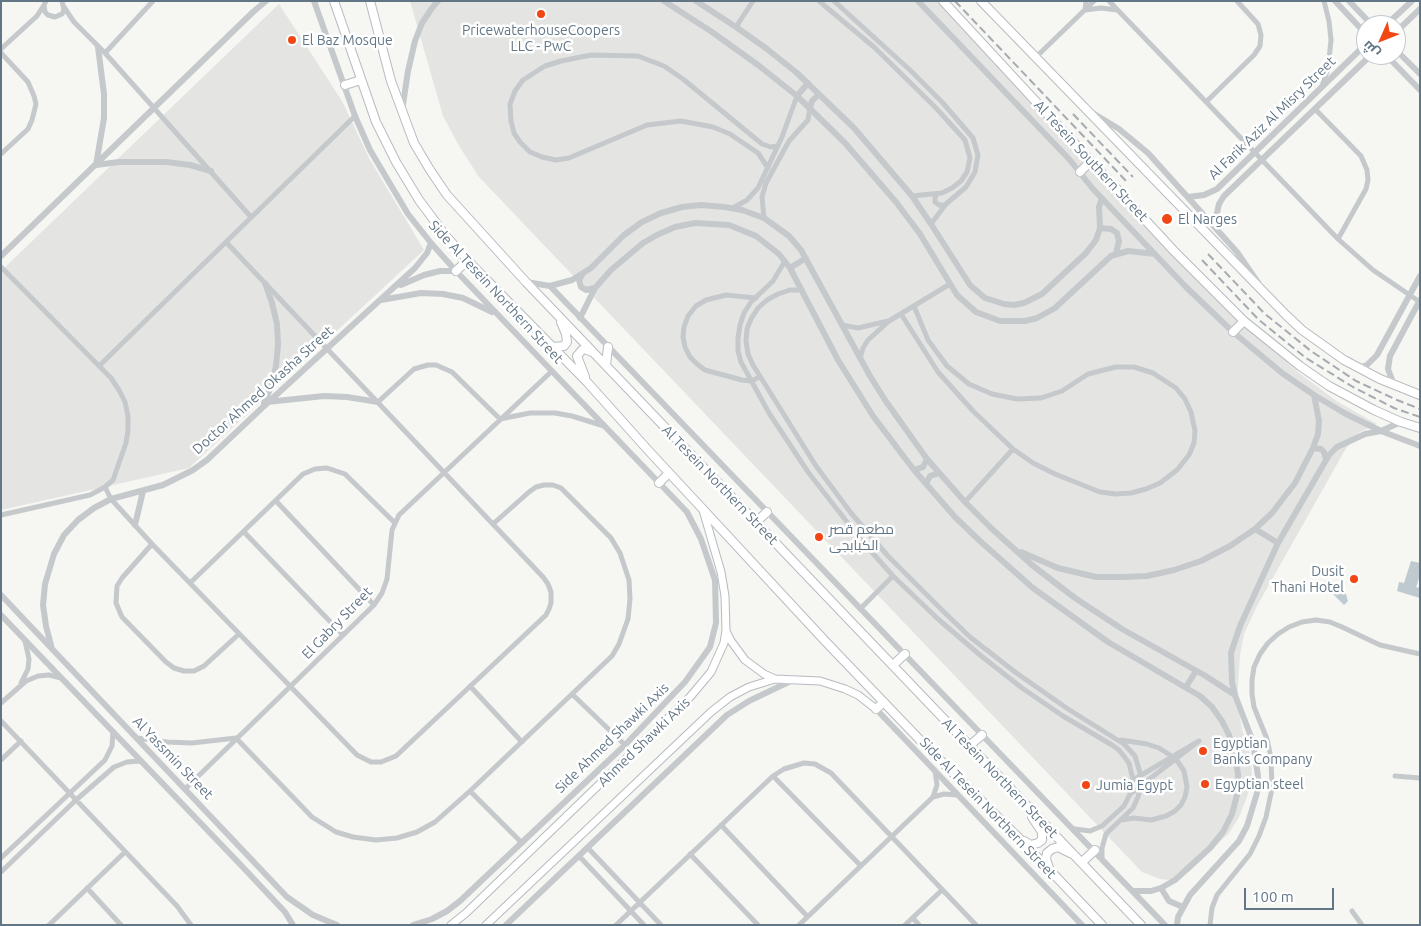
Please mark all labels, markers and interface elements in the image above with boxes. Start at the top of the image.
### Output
marker: PricewaterhouseCoopers LLC - PwC [535,8,547,20]
north arrow [1356,15,1406,65]
place label: PricewaterhouseCoopers LLC - PwC [462,22,620,54]
place label: El Baz Mosque [302,32,393,48]
marker: El Baz Mosque [286,34,298,46]
text: ش [1359,38,1383,62]
street label: Al Farik Aziz Al Misry Street [1205,53,1339,183]
street label: Al Tesein Southern Street [1030,97,1152,225]
place label: El Narges [1178,211,1237,227]
marker: El Narges [1160,212,1174,226]
street label: Side Al Tesein Northern Street [425,217,567,367]
street label: Doctor Ahmed Okasha Street [189,322,337,458]
street label: Al Tesein Northern Street [659,422,781,548]
place label: مطعم قصر الكبابجى [829,521,894,554]
marker: مطعم قصر الكبابجى [813,531,825,543]
place label: Dusit Thani Hotel [1272,563,1344,596]
marker: Dusit Thani Hotel [1348,573,1360,585]
street label: El Gabry Street [298,583,376,663]
street label: Side Ahmed Shawki Axis [552,679,672,797]
street label: Ahmed Shawki Axis [595,694,693,790]
street label: Al Yassmin Street [129,713,217,803]
street label: Al Tesein Northern Street [939,715,1061,841]
street label: Side Al Tesein Northern Street [916,734,1060,882]
place label: Egyptian Banks Company [1213,735,1312,768]
marker: Egyptian Banks Company [1197,745,1209,757]
place label: Egyptian steel [1215,776,1304,792]
place label: Jumia Egypt [1096,777,1173,793]
marker: Egyptian steel [1199,778,1211,790]
marker: Jumia Egypt [1080,779,1092,791]
scale bar [1246,878,1336,910]
text: 100 m [1252,888,1294,905]

